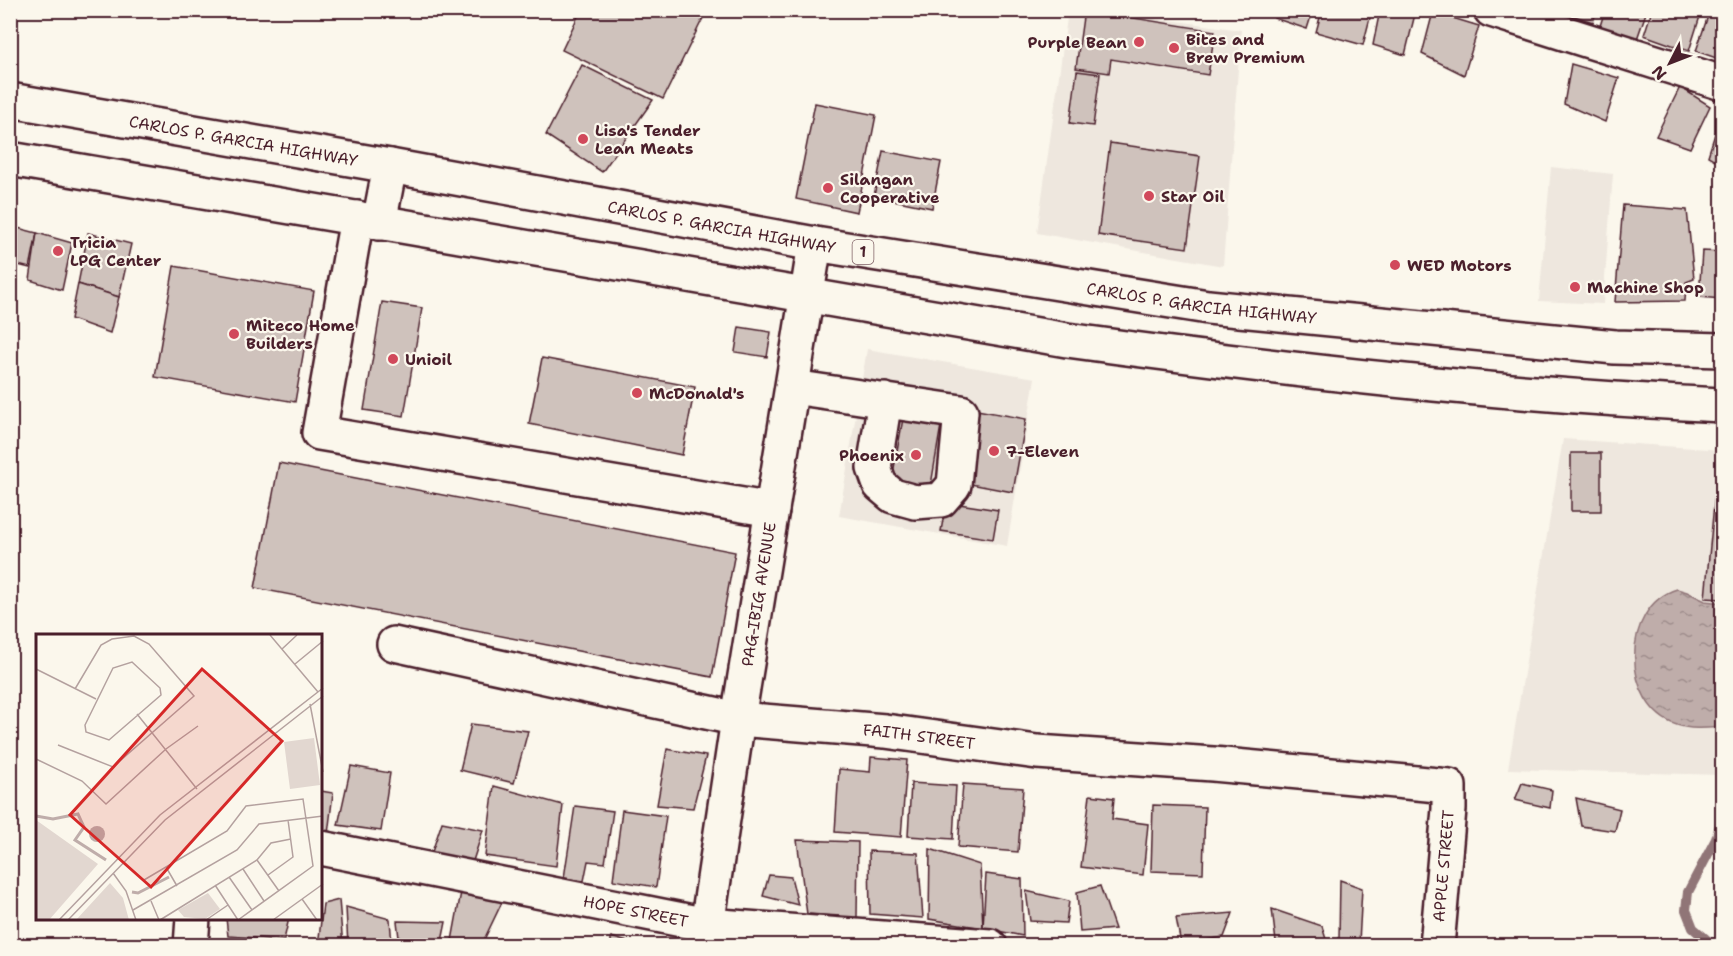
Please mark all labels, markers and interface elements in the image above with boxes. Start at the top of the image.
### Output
place label: Bites and Brew Premium [1186,29,1305,68]
place label: Purple Bean [1027,32,1127,53]
north arrow [1640,33,1700,93]
marker: Purple Bean [1132,35,1146,49]
marker: Bites and Brew Premium [1167,41,1181,55]
text: N [1647,61,1671,84]
street label: CARLOS P. GARCIA HIGHWAY [127,111,360,171]
place label: Lisa's Tender Lean Meats [595,120,701,159]
marker: Lisa's Tender Lean Meats [576,132,590,146]
place label: Silangan Cooperative [840,169,940,208]
marker: Silangan Cooperative [821,181,835,195]
place label: Star Oil [1161,186,1225,207]
marker: Star Oil [1142,189,1156,203]
street label: CARLOS P. GARCIA HIGHWAY [606,196,838,258]
place label: Tricia LPG Center [70,232,162,271]
road number: 1 [852,240,874,264]
marker: Tricia LPG Center [51,244,65,258]
place label: WED Motors [1407,255,1512,276]
marker: WED Motors [1388,258,1402,272]
place label: Machine Shop [1587,277,1704,298]
street label: CARLOS P. GARCIA HIGHWAY [1085,278,1318,329]
marker: Machine Shop [1568,280,1582,294]
place label: Miteco Home Builders [246,315,355,354]
marker: Miteco Home Builders [227,327,241,341]
place label: Unioil [405,349,452,370]
marker: Unioil [386,352,400,366]
place label: McDonald's [649,383,745,404]
marker: McDonald's [630,386,644,400]
place label: 7-Eleven [1006,441,1079,462]
marker: 7-Eleven [987,444,1001,458]
place label: Phoenix [839,445,904,466]
marker: Phoenix [909,448,923,462]
street label: PAG-IBIG AVENUE [737,520,781,668]
inset map [36,634,322,920]
street label: FAITH STREET [862,719,977,754]
street label: APPLE STREET [1428,809,1459,923]
street label: HOPE STREET [581,891,690,932]

